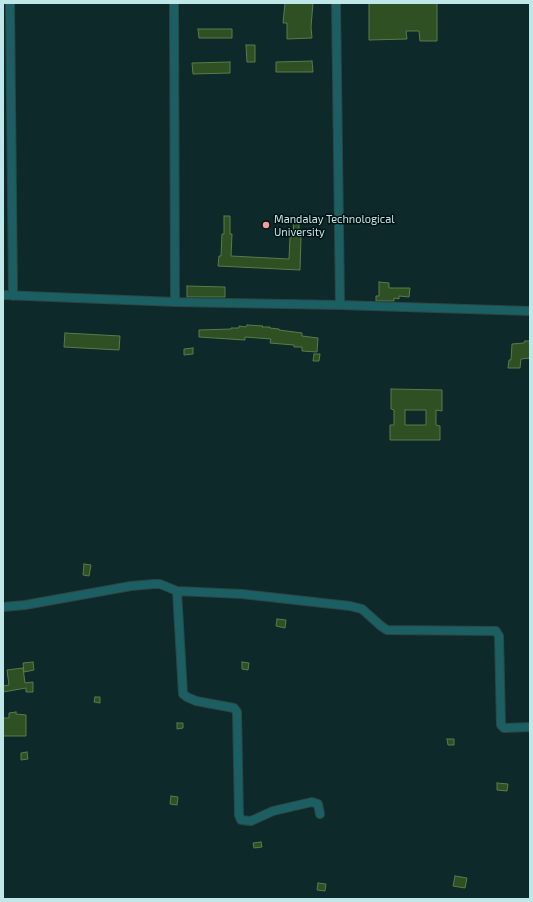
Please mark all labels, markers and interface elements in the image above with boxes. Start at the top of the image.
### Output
place label: Mandalay Technological University [274,212,395,238]
marker: Mandalay Technological University [261,220,271,230]

